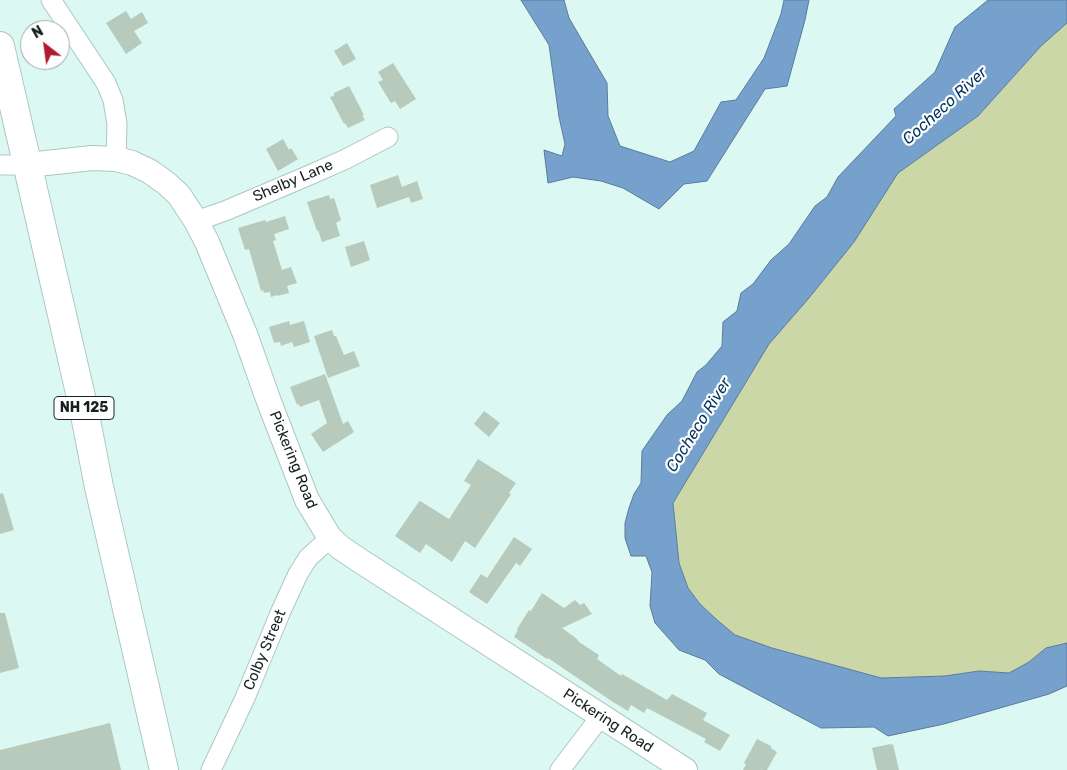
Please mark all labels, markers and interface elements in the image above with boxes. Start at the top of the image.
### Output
north arrow [20,20,70,70]
text: N [29,23,46,42]
water label: Cocheco River [899,63,991,149]
street label: Shelby Lane [250,156,336,206]
water label: Cocheco River [662,374,736,476]
road number: NH 125 [54,396,114,419]
street label: Pickering Road [265,408,321,512]
street label: Colby Street [240,607,290,693]
street label: Pickering Road [560,685,656,757]

